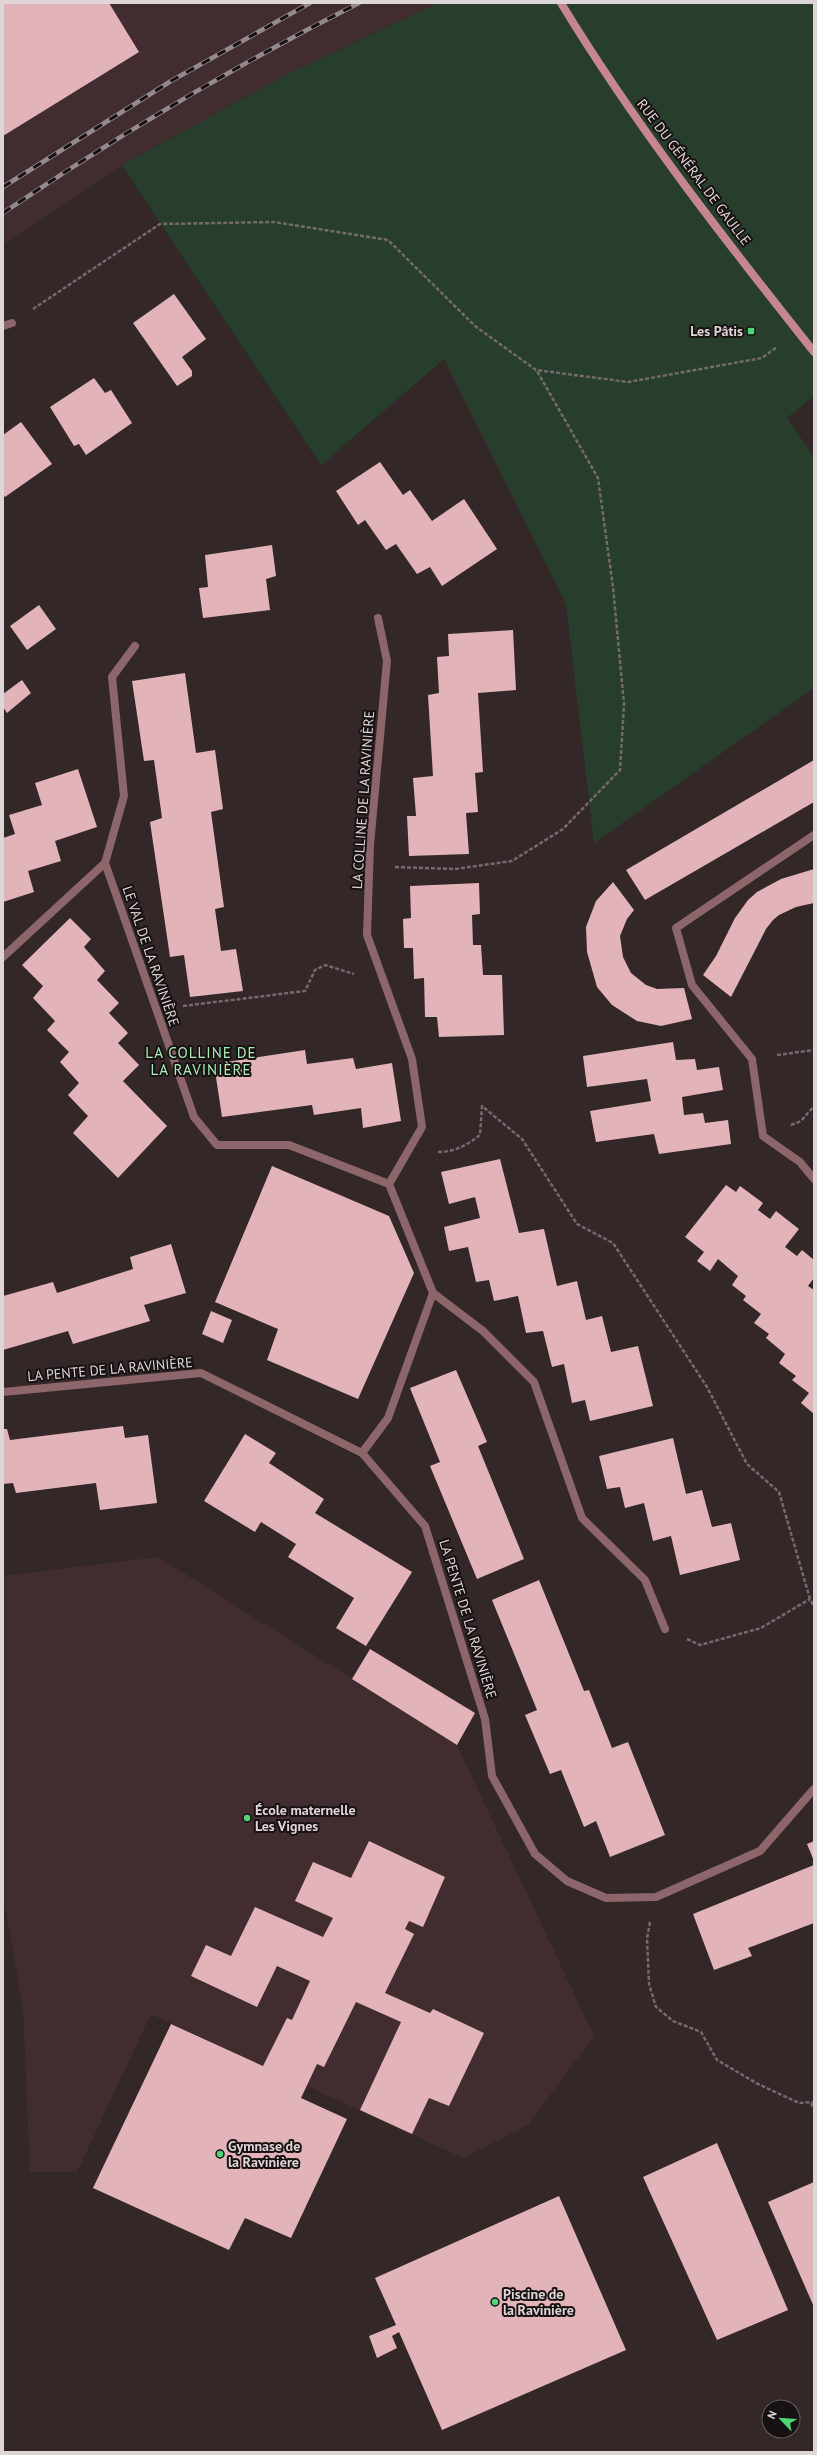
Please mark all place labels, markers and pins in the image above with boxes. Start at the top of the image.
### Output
place label: Les Pâtis [690,322,743,340]
marker: Les Pâtis [746,326,756,336]
place label: École maternelle Les Vignes [255,1801,356,1835]
marker: École maternelle Les Vignes [242,1813,252,1823]
place label: Gymnase de la Ravinière [228,2137,300,2171]
marker: Gymnase de la Ravinière [215,2149,225,2159]
place label: Piscine de la Ravinière [503,2285,574,2319]
marker: Piscine de la Ravinière [490,2297,500,2307]

